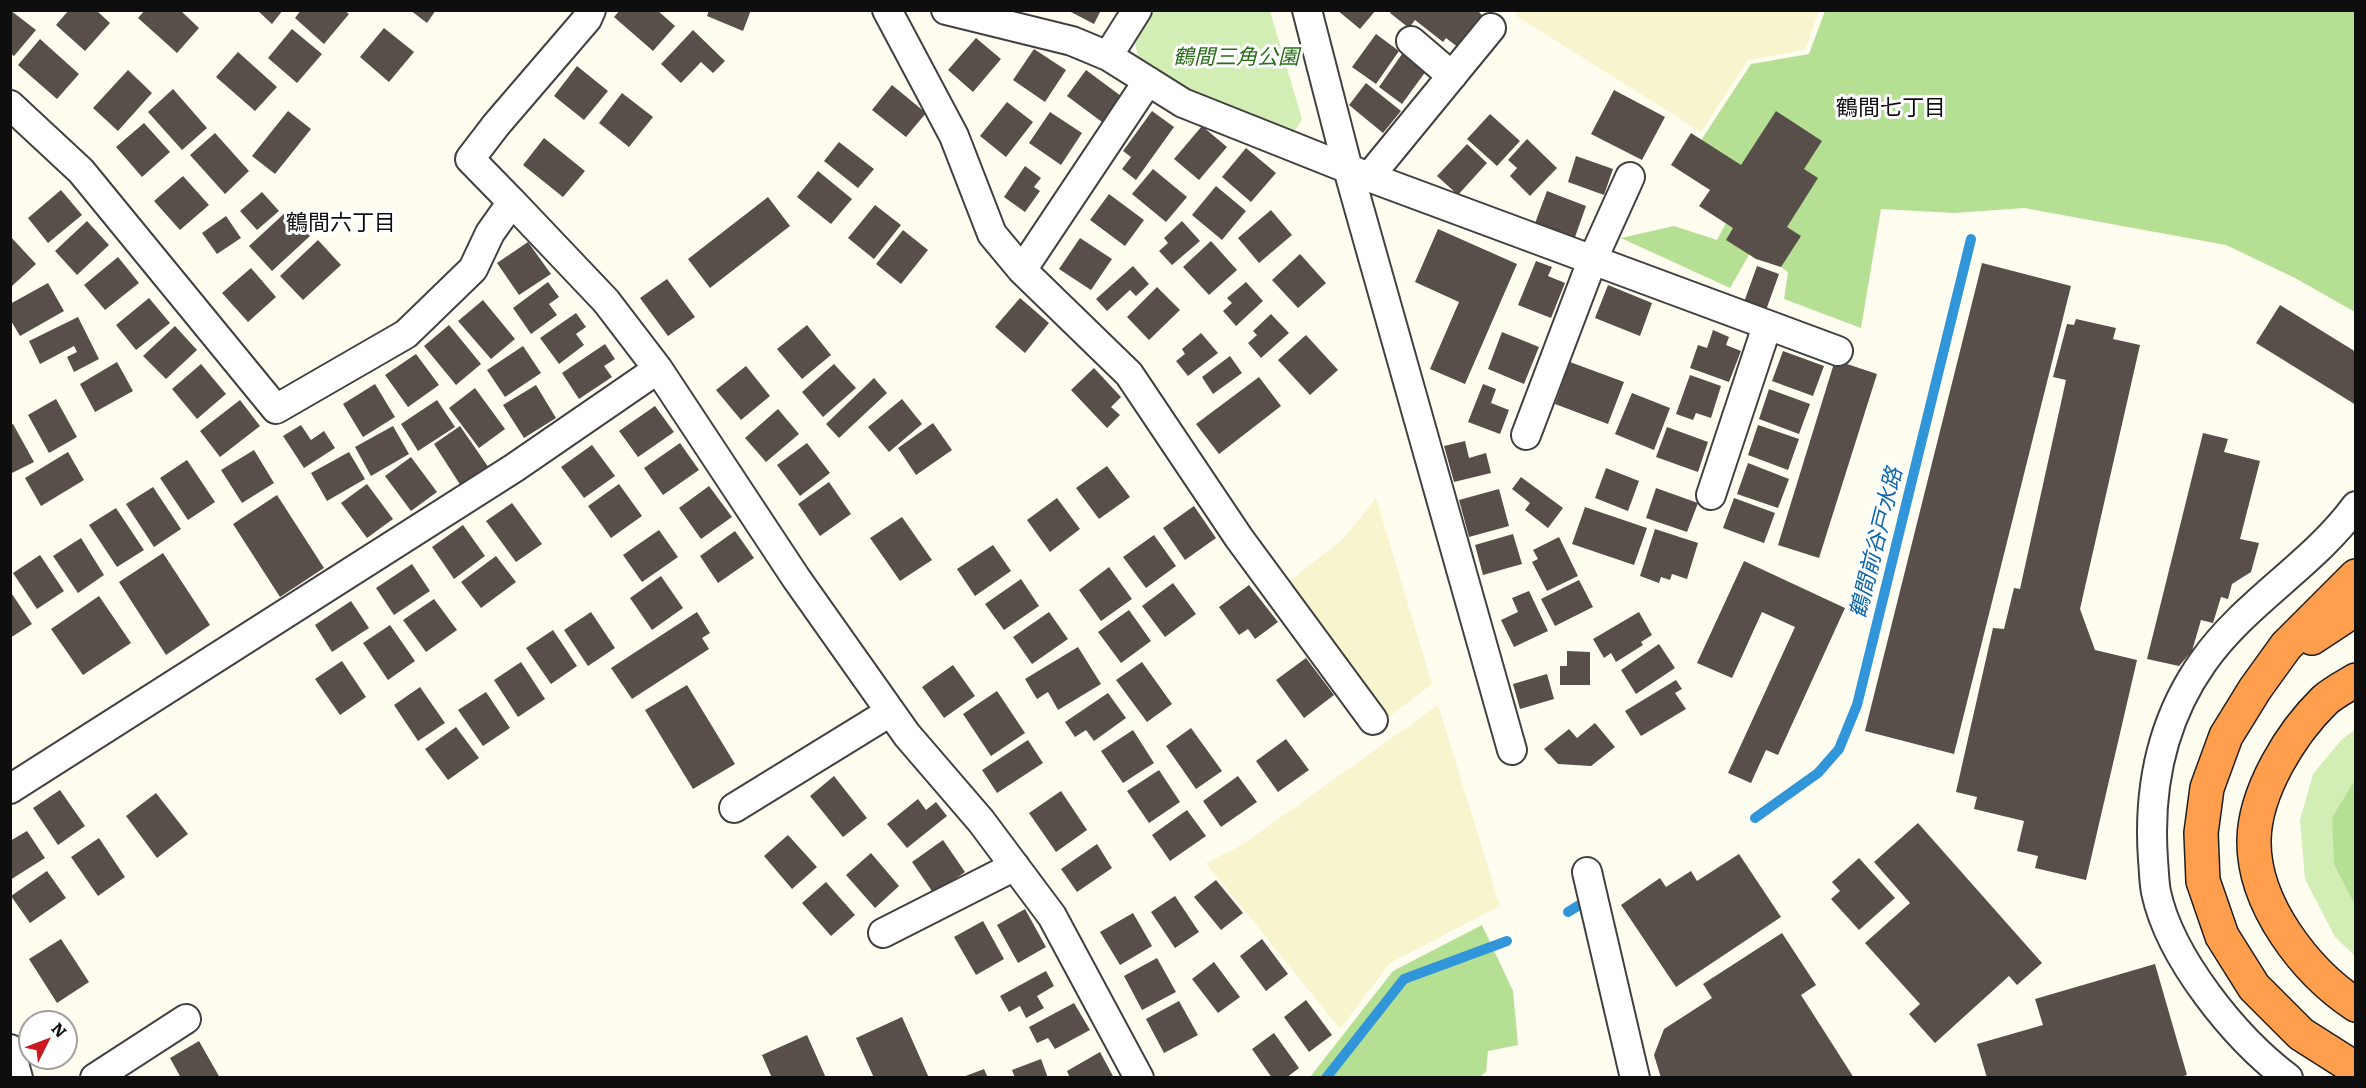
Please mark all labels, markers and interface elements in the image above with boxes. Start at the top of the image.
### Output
park label: 鶴間三角公園 [1173,45,1299,71]
district label: 鶴間七丁目 [1836,96,1946,122]
district label: 鶴間六丁目 [286,211,396,237]
water label: 鶴間前谷戸水路 [1846,465,1908,621]
north arrow [18,1010,78,1070]
text: N [46,1016,73,1042]

